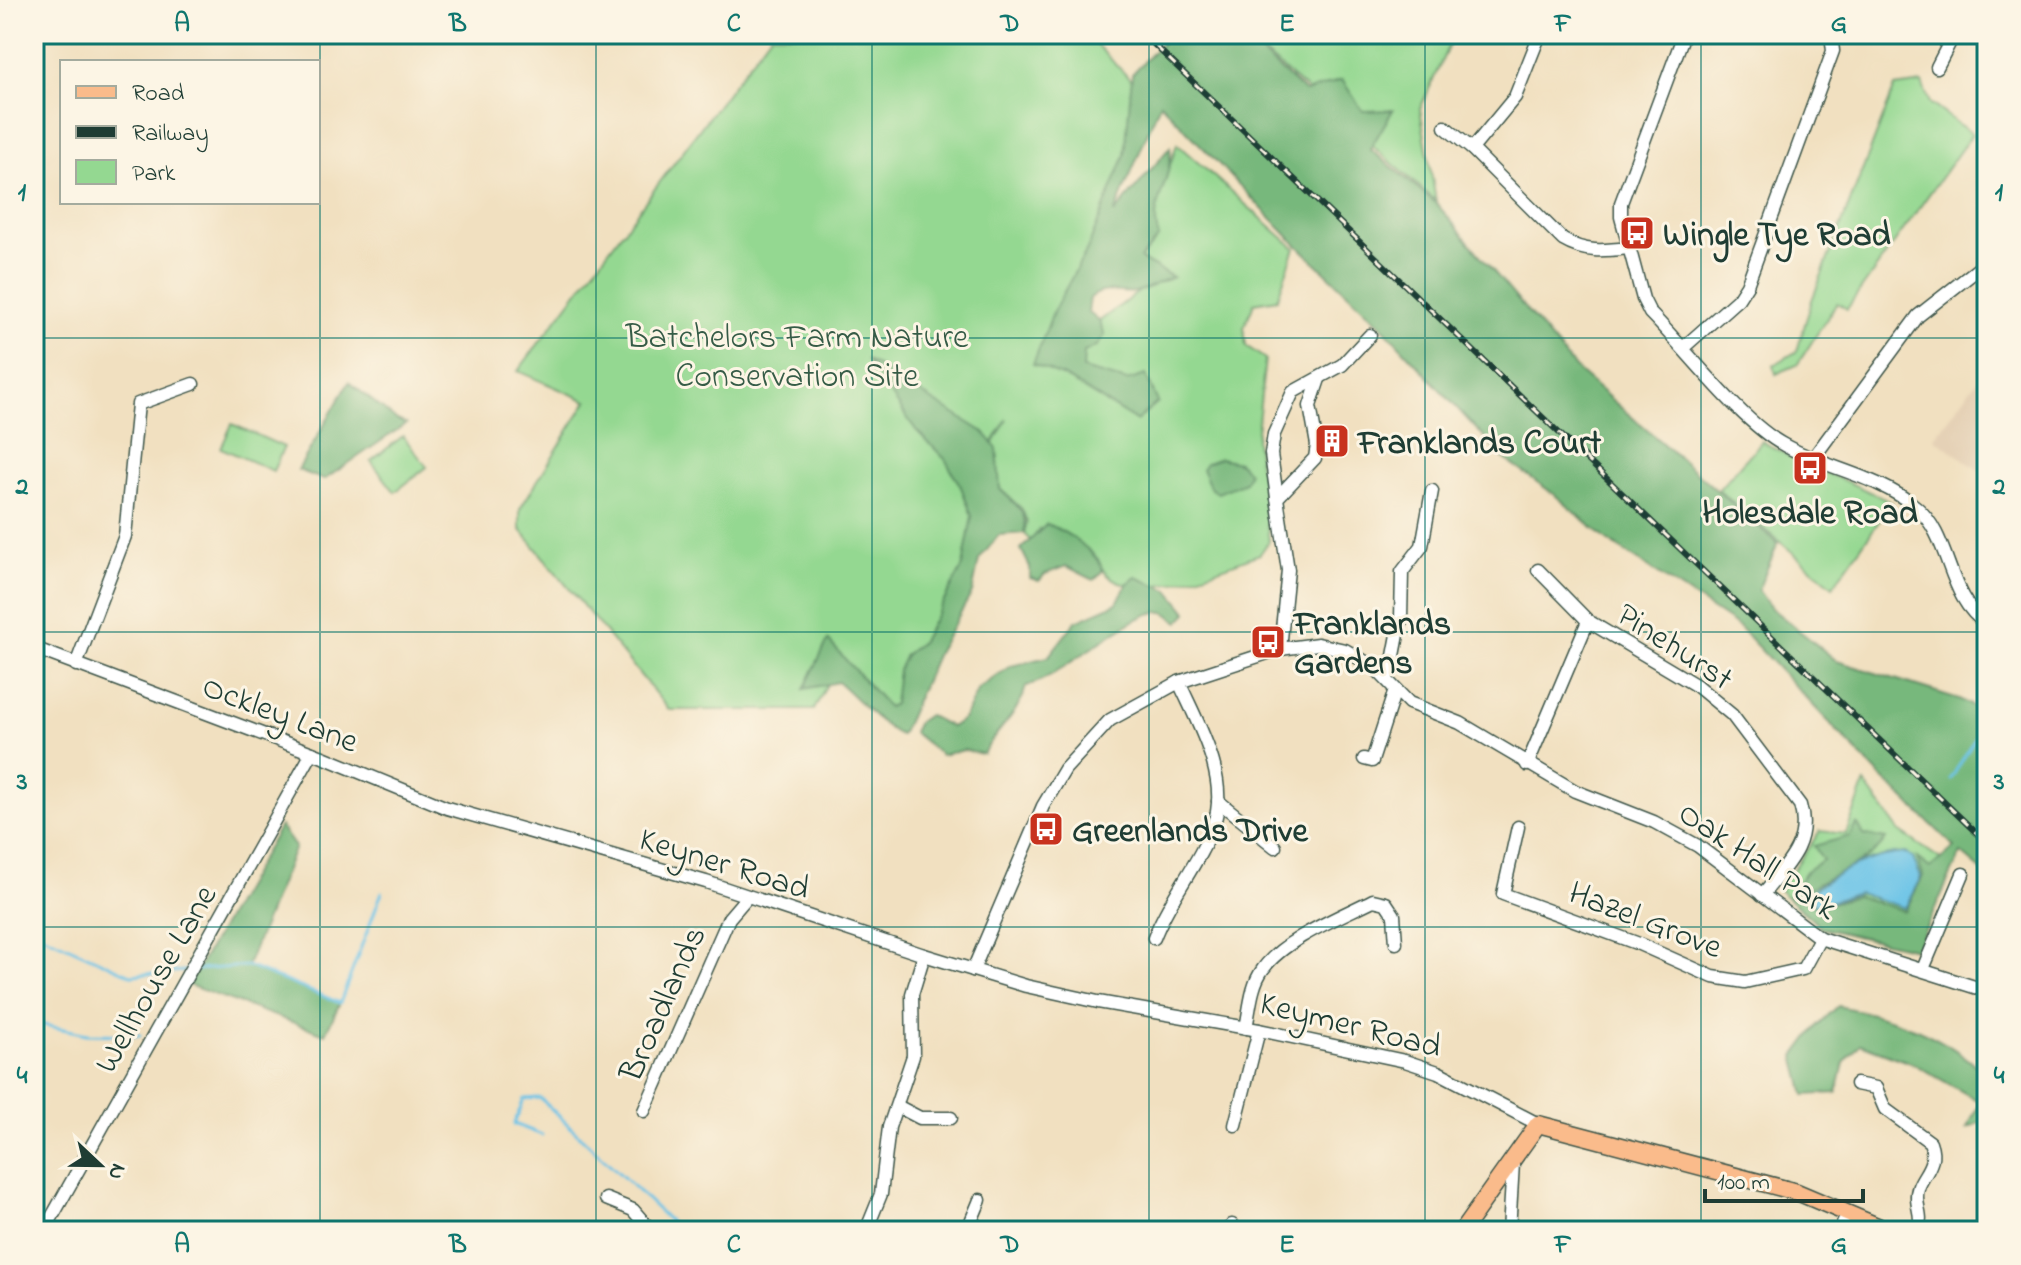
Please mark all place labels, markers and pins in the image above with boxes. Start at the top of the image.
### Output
place label: Wingle Tye Road [1663,212,1891,263]
bus stop icon: Wingle Tye Road [1618,214,1656,252]
place label: Franklands Court [1356,420,1602,470]
building icon: Franklands Court [1313,422,1351,460]
bus stop icon: Holesdale Road [1791,449,1829,487]
place label: Holesdale Road [1702,490,1918,540]
place label: Franklands Gardens [1292,601,1451,690]
bus stop icon: Franklands Gardens [1249,623,1287,661]
place label: Greenlands Drive [1072,808,1309,858]
bus stop icon: Greenlands Drive [1027,810,1065,848]

